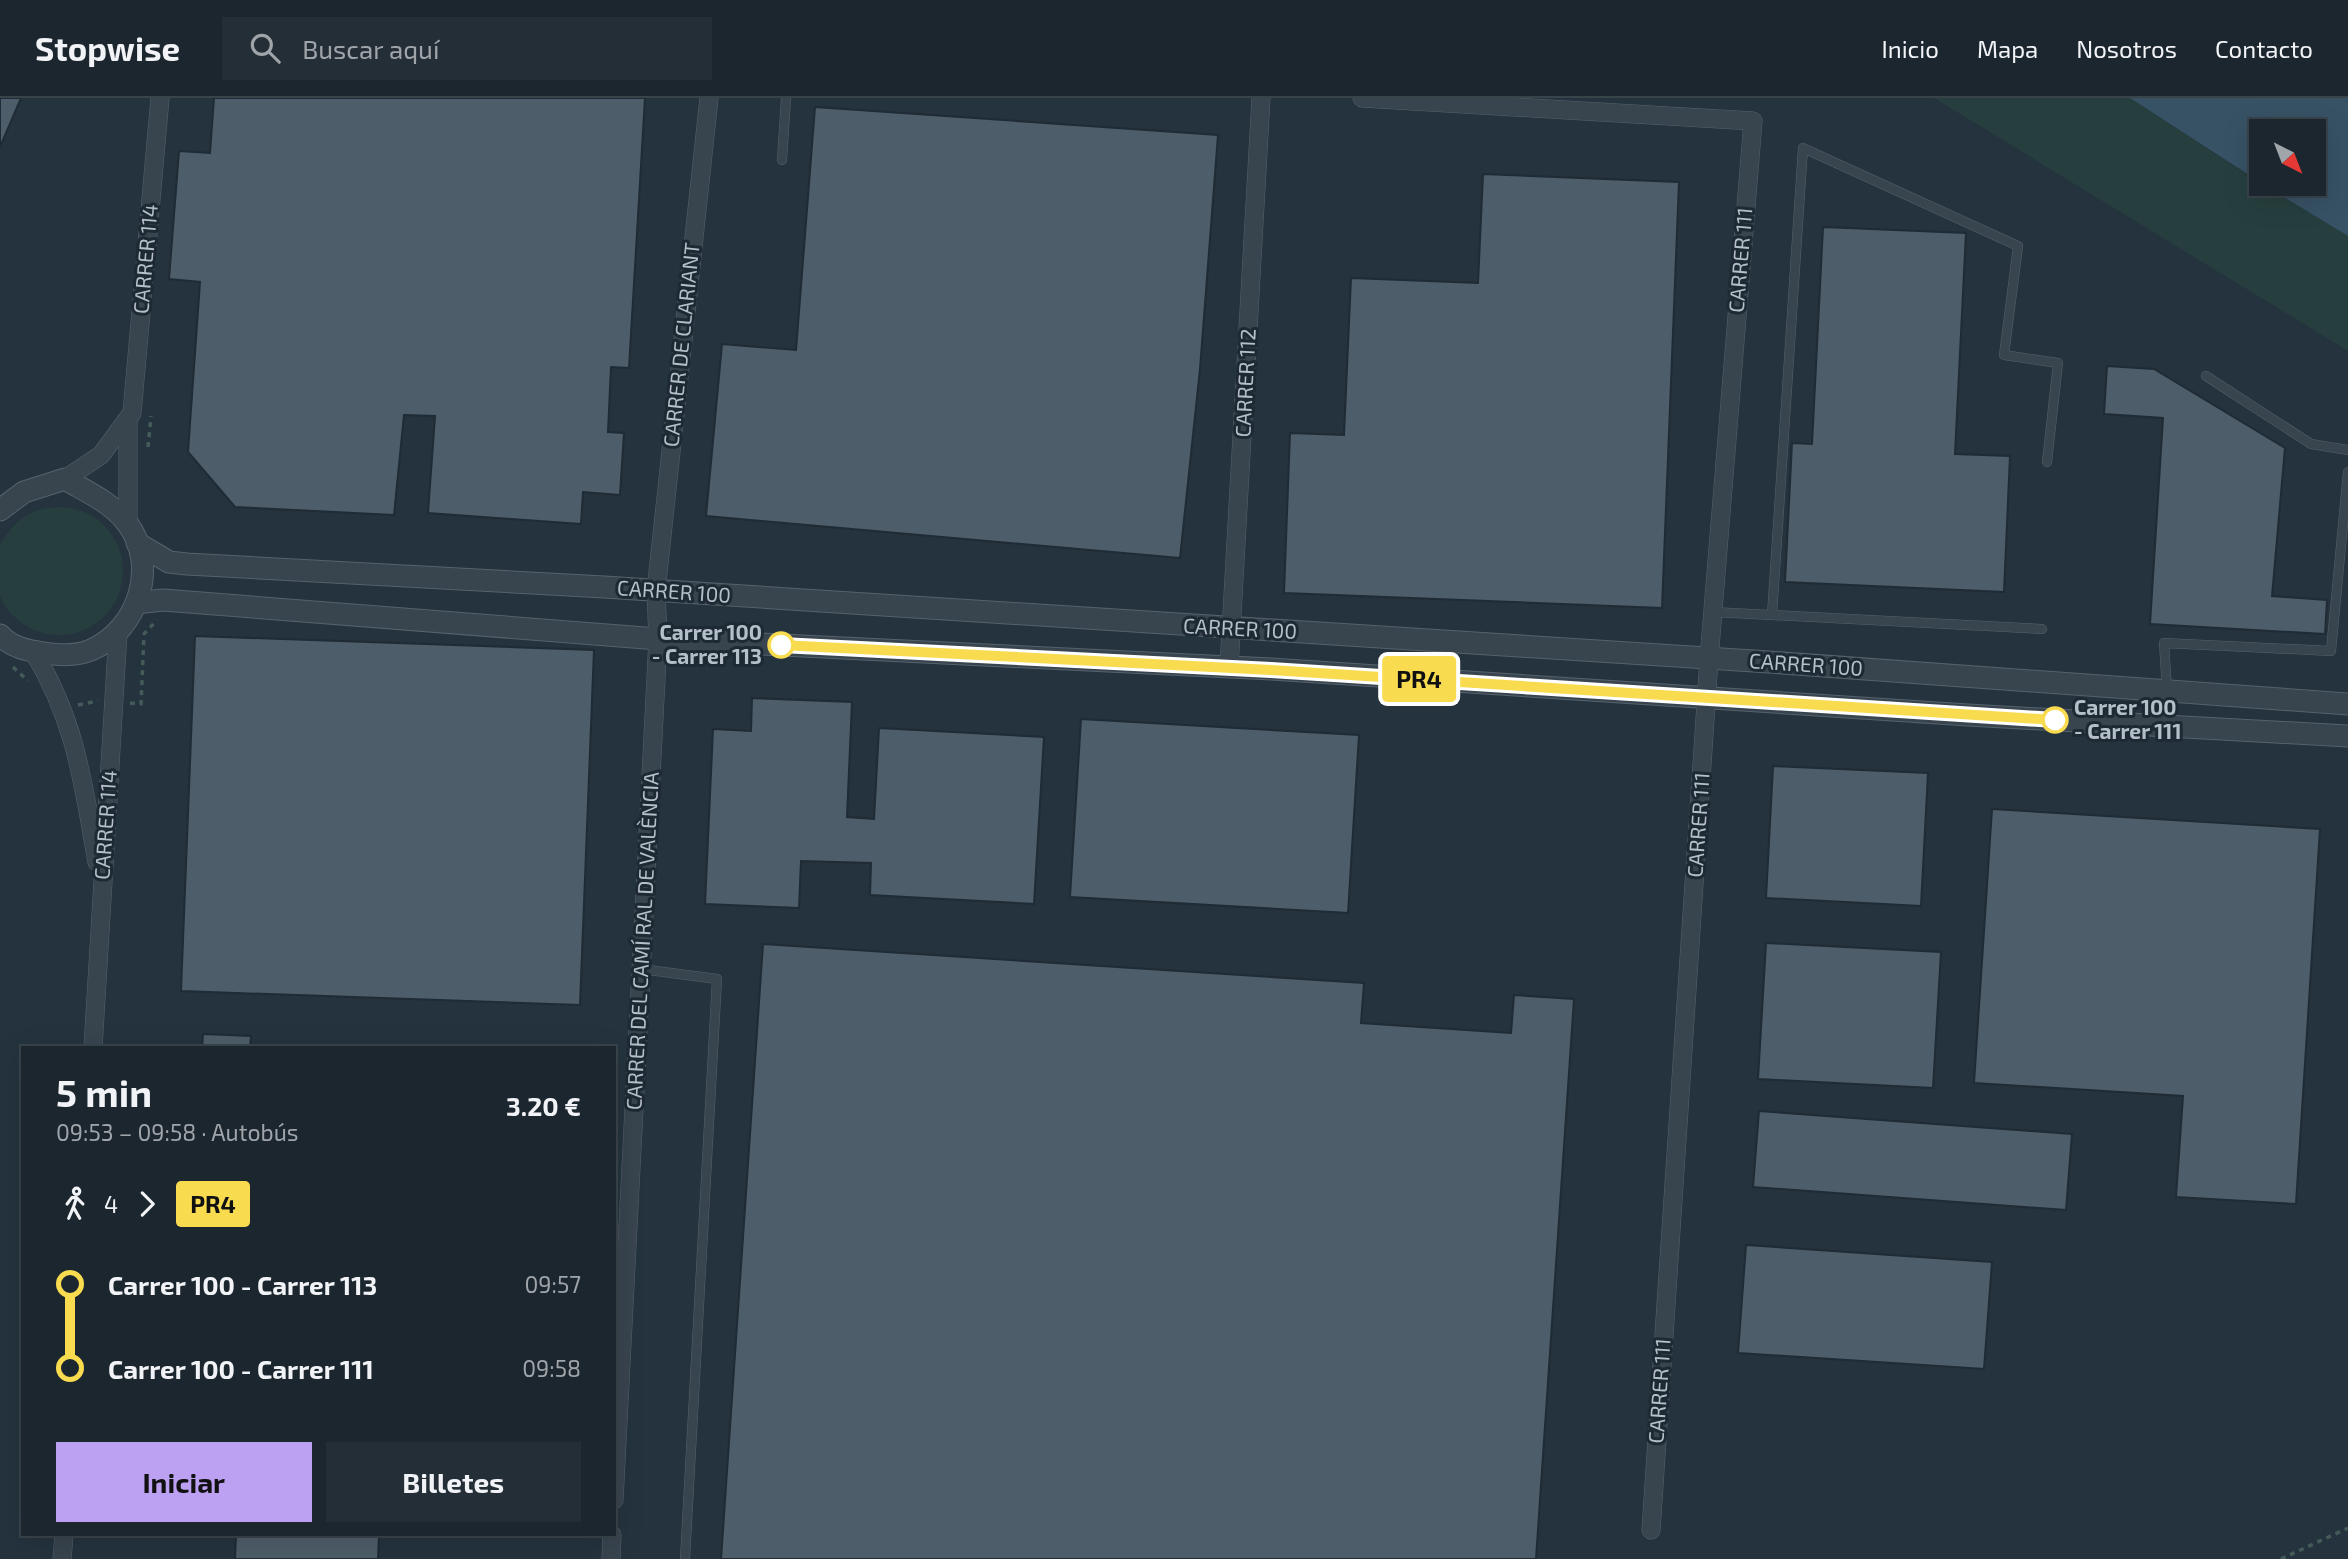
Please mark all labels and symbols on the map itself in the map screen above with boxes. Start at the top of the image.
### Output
north arrow [2249,119,2326,196]
street label: CARRER 114 [127,203,162,315]
street label: CARRER 111 [1722,206,1757,314]
street label: CARRER DE CLARIANT [657,242,704,448]
street label: CARRER 112 [1229,328,1260,438]
street label: CARRER 100 [616,574,732,607]
street label: CARRER 100 [1182,612,1298,643]
place label: Carrer 100 - Carrer 113 [652,619,762,668]
marker: Carrer 100 - Carrer 113 [768,632,794,658]
street label: CARRER 100 [1748,647,1864,680]
line badge: PR4 [1379,656,1459,702]
place label: Carrer 100 - Carrer 111 [2074,694,2181,743]
marker: Carrer 100 - Carrer 111 [2042,707,2068,733]
street label: CARRER 114 [88,769,121,881]
street label: CARRER DEL CAMÍ RAL DE VALÈNCIA [620,771,663,1111]
street label: CARRER 111 [1681,771,1714,878]
street label: CARRER 111 [1642,1337,1675,1444]

